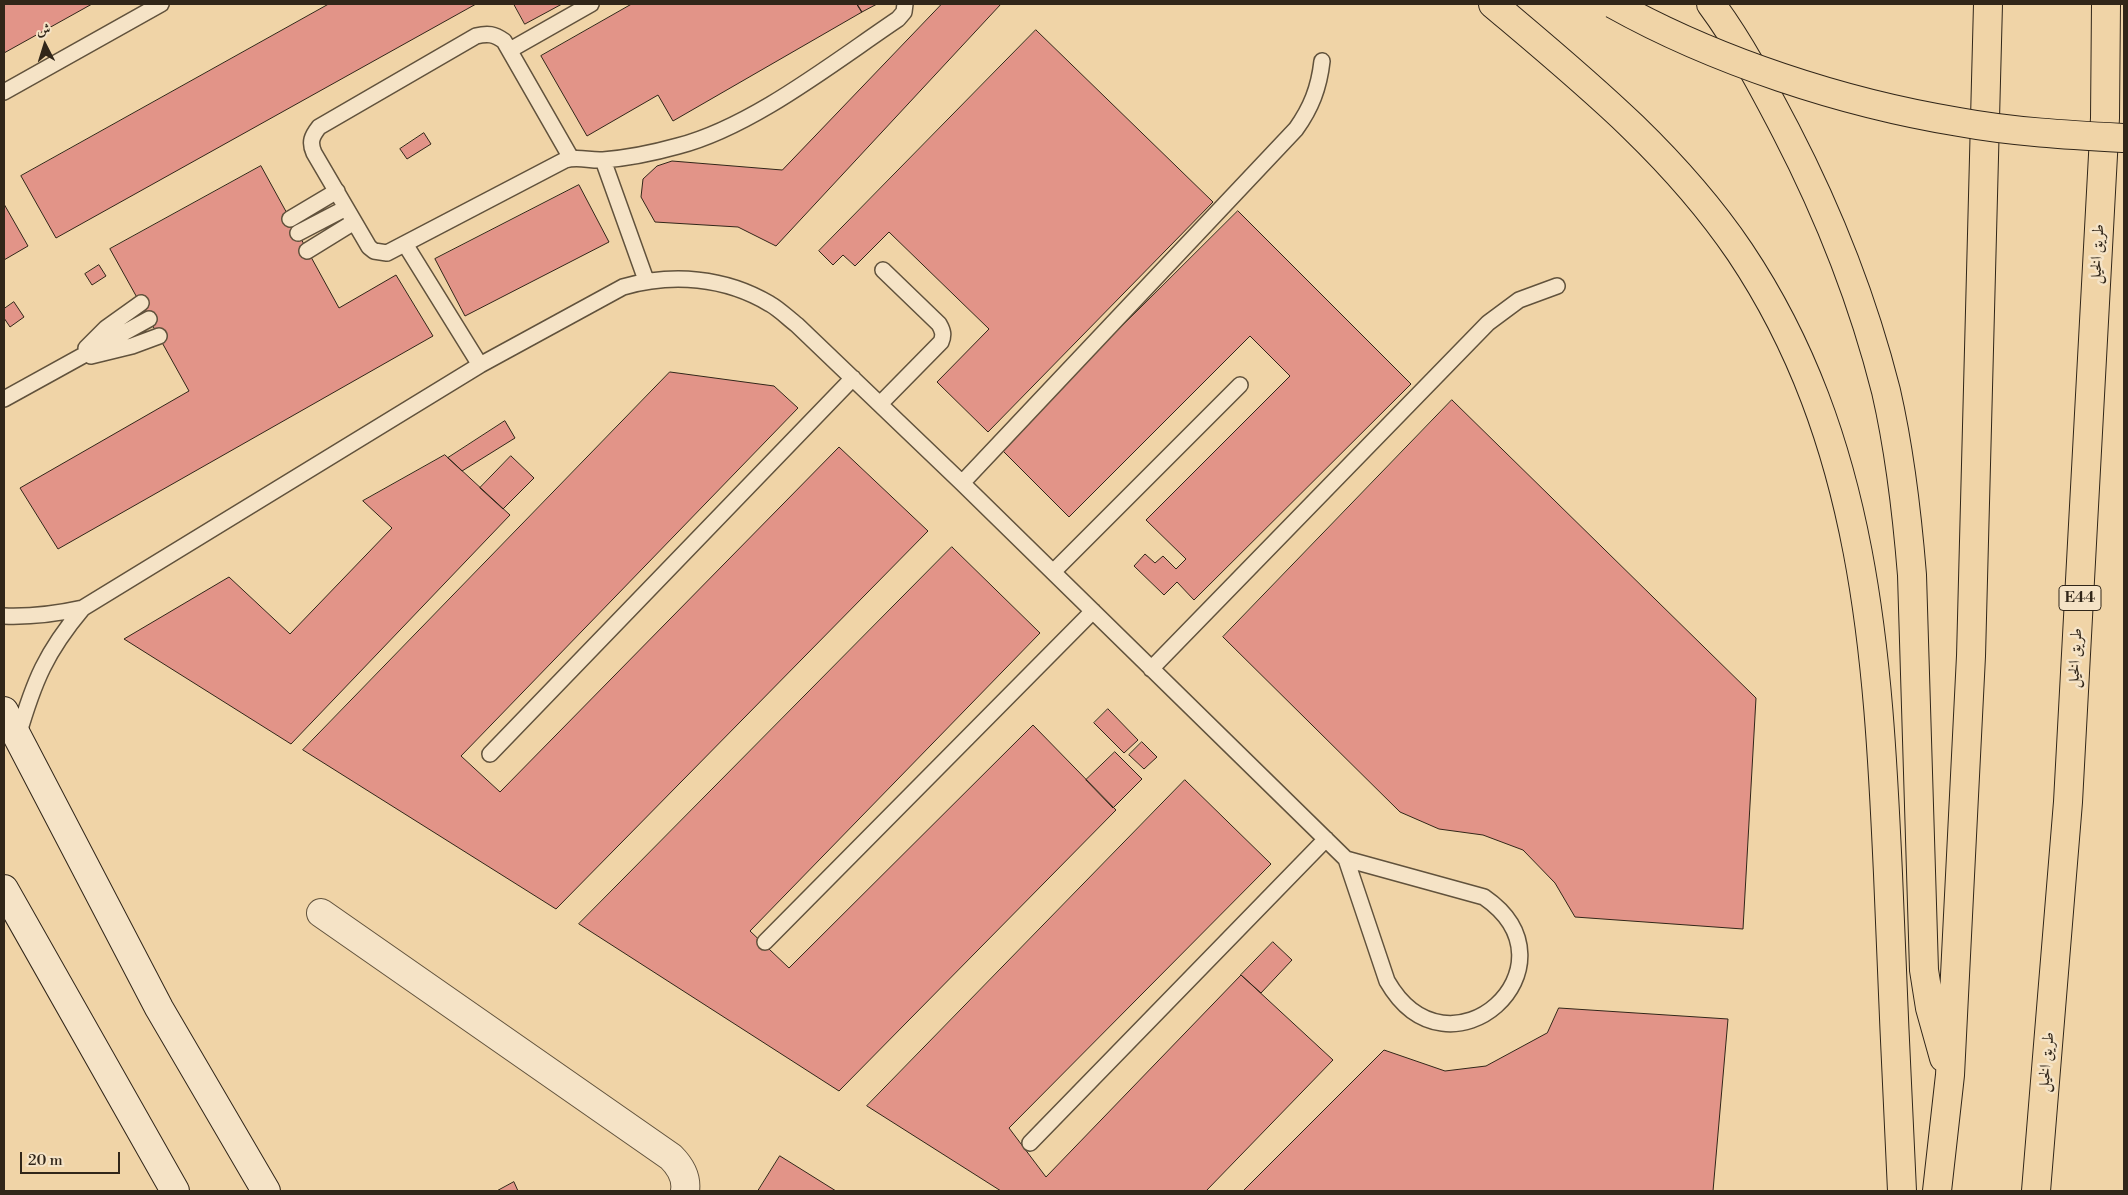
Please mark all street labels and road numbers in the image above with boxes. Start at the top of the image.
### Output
street label: طريق الخيل [2087,223,2109,285]
road number: E44 [2059,586,2101,610]
street label: طريق الخيل [2065,627,2087,689]
street label: طريق الخيل [2035,1031,2059,1093]

